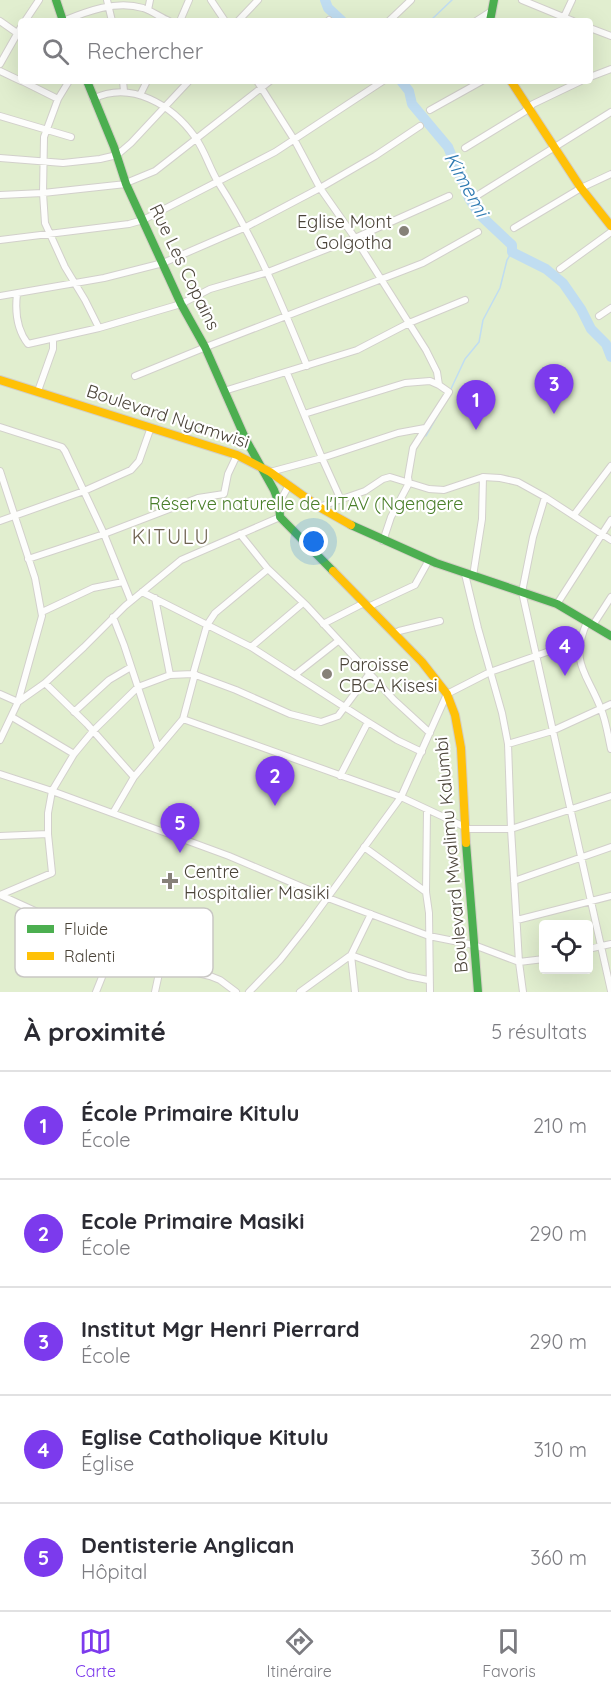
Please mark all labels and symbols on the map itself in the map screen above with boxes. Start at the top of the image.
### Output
water label: Kimemi [439,147,496,223]
street label: Rue Les Copains [145,200,225,334]
place label: Eglise Mont Golgotha [297,210,392,254]
marker: Eglise Mont Golgotha [397,224,411,238]
pin: 3 [534,364,574,414]
street label: Boulevard Nyamwisi [84,379,252,453]
pin: 1 [456,380,496,430]
park label: Réserve naturelle de l'ITAV (Ngengere [149,492,463,515]
district label: KITULU [132,524,210,549]
your location [299,527,328,556]
pin: 4 [546,626,584,676]
place label: Paroisse CBCA Kisesi [339,653,438,697]
marker: Paroisse CBCA Kisesi [320,667,334,681]
street label: Boulevard Mwalimu Kalumbi [429,736,473,974]
pin: 2 [256,756,294,806]
pin: 5 [160,804,200,853]
place label: Centre Hospitalier Masiki [184,860,330,904]
marker: Centre Hospitalier Masiki [161,872,179,890]
legend [15,908,213,977]
text: Fluide [64,919,108,939]
text: Ralenti [64,946,115,966]

